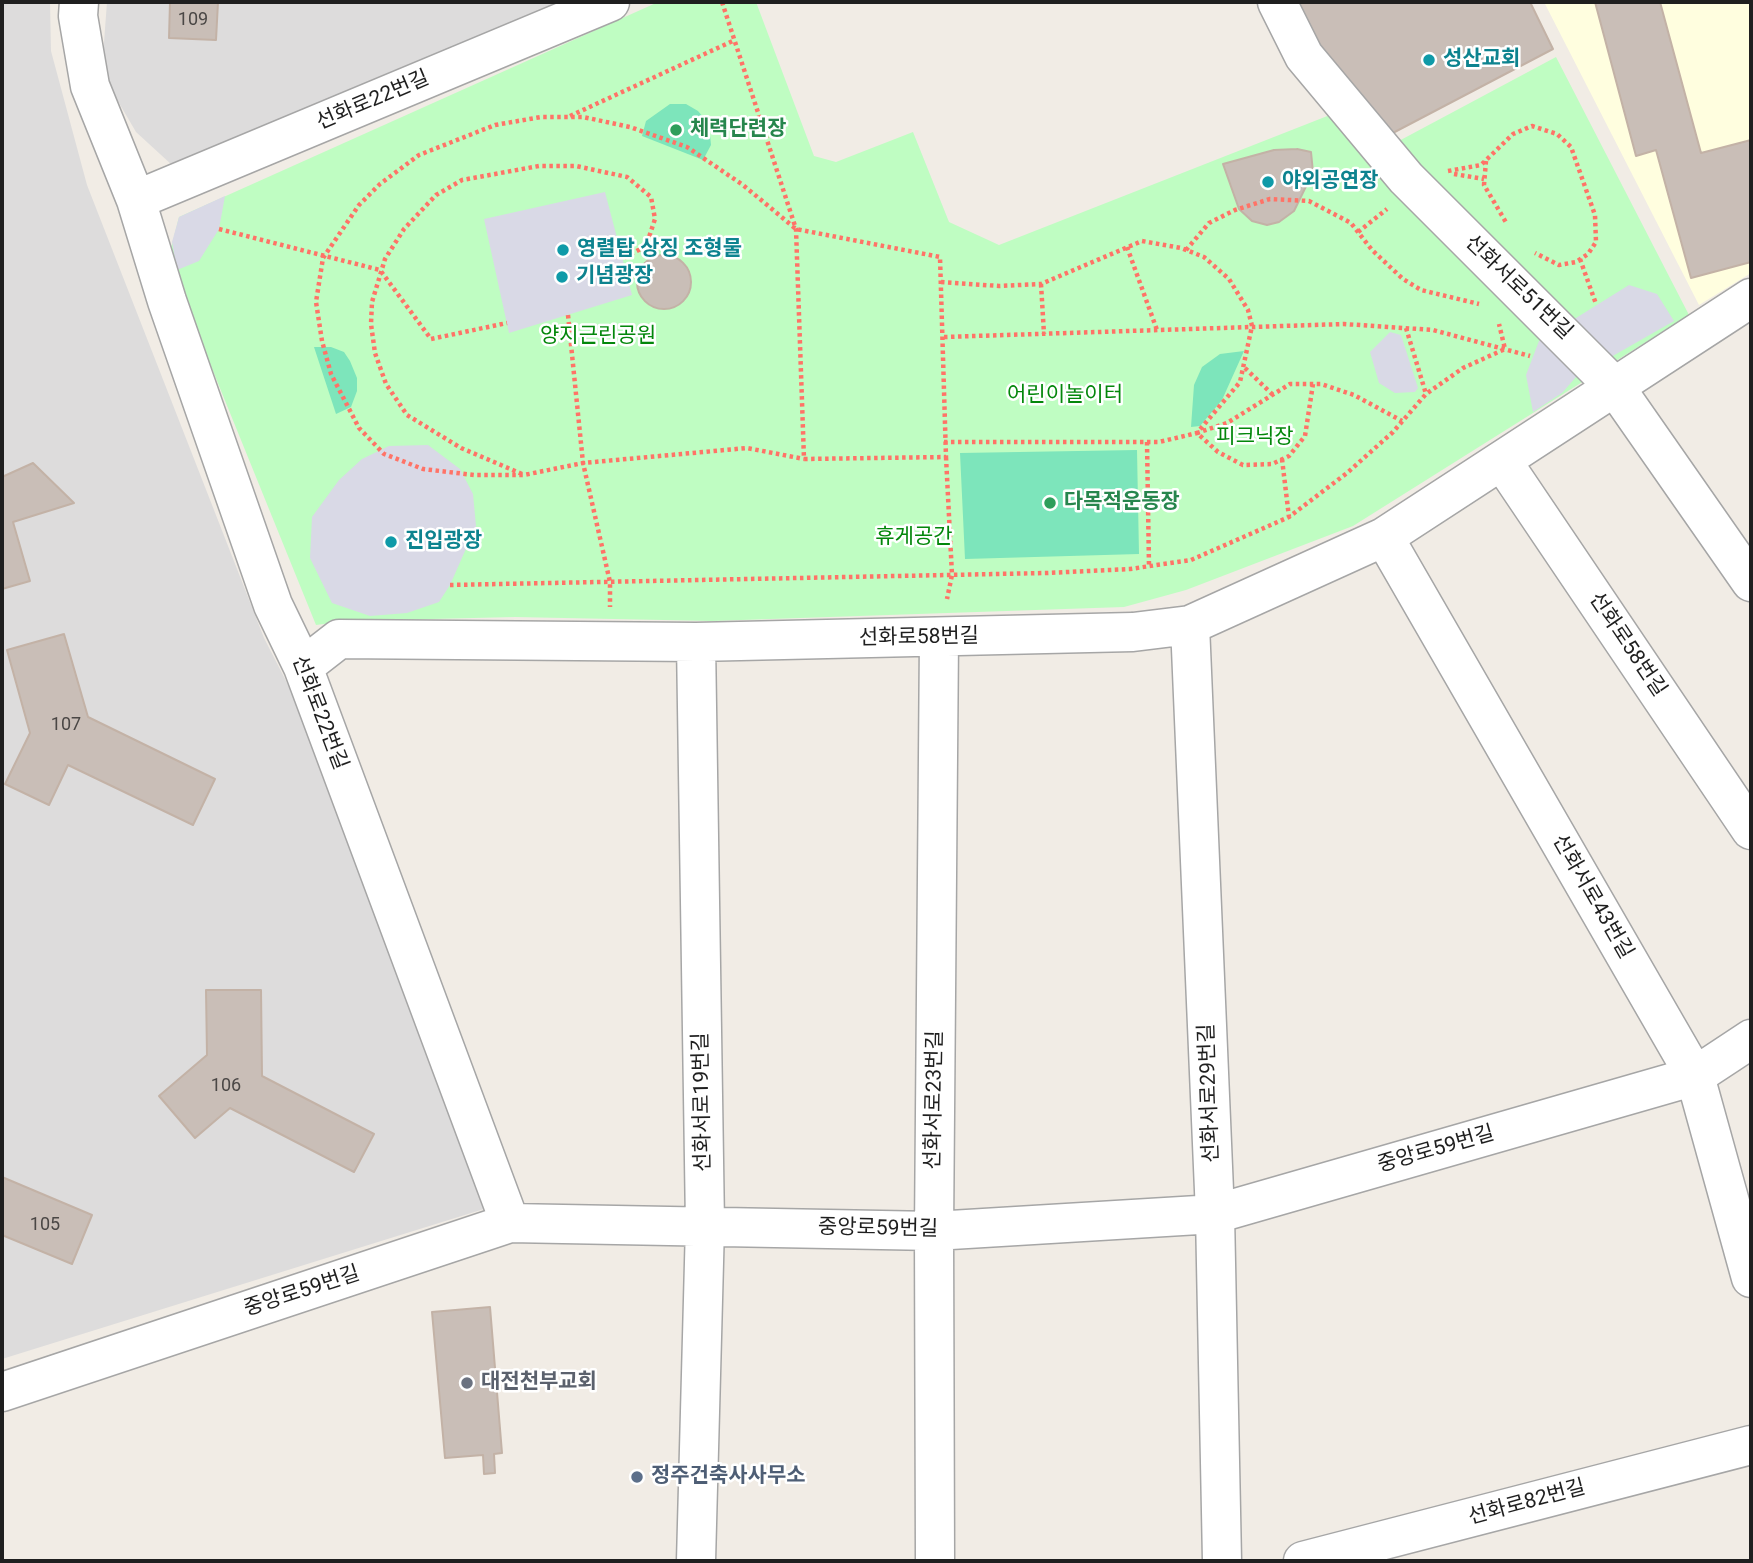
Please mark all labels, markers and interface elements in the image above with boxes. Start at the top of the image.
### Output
house number: 109 [178,9,208,31]
place label: 성산교회 [1443,47,1520,73]
marker: 성산교회 [1421,52,1437,68]
street label: 선화로22번길 [313,66,433,136]
place label: 체력단련장 [690,117,787,143]
marker: 체력단련장 [668,122,684,138]
place label: 야외공연장 [1282,169,1379,195]
marker: 야외공연장 [1260,174,1276,190]
street label: 선화서로51번길 [1459,230,1577,346]
place label: 영렬탑 상징 조형물 [577,237,742,263]
marker: 영렬탑 상징 조형물 [555,242,571,258]
place label: 기념광장 [576,264,653,290]
marker: 기념광장 [554,269,570,285]
park label: 양지근린공원 [540,324,656,350]
park label: 어린이놀이터 [1007,383,1123,409]
park label: 피크닉장 [1216,425,1294,451]
place label: 다목적운동장 [1064,490,1180,516]
marker: 다목적운동장 [1042,495,1058,511]
park label: 휴게공간 [875,525,953,551]
place label: 진입광장 [405,529,482,555]
marker: 진입광장 [383,534,399,550]
street label: 선화로58번길 [1583,588,1671,702]
street label: 선화로58번길 [859,624,979,652]
street label: 선화로22번길 [286,652,352,774]
house number: 107 [51,714,81,736]
street label: 선화서로43번길 [1546,830,1638,964]
street label: 선화서로29번길 [1195,1023,1225,1163]
street label: 선화서로23번길 [921,1030,949,1170]
street label: 선화서로19번길 [689,1032,717,1172]
house number: 106 [211,1075,241,1097]
street label: 중앙로59번길 [1375,1121,1497,1179]
house number: 105 [30,1214,60,1236]
street label: 중앙로59번길 [818,1215,938,1243]
street label: 중앙로59번길 [241,1261,363,1323]
place label: 대전천부교회 [481,1370,597,1396]
marker: 대전천부교회 [459,1375,475,1391]
place label: 정주건축사사무소 [651,1464,806,1490]
marker: 정주건축사사무소 [629,1469,645,1485]
street label: 선화로82번길 [1466,1475,1588,1531]

